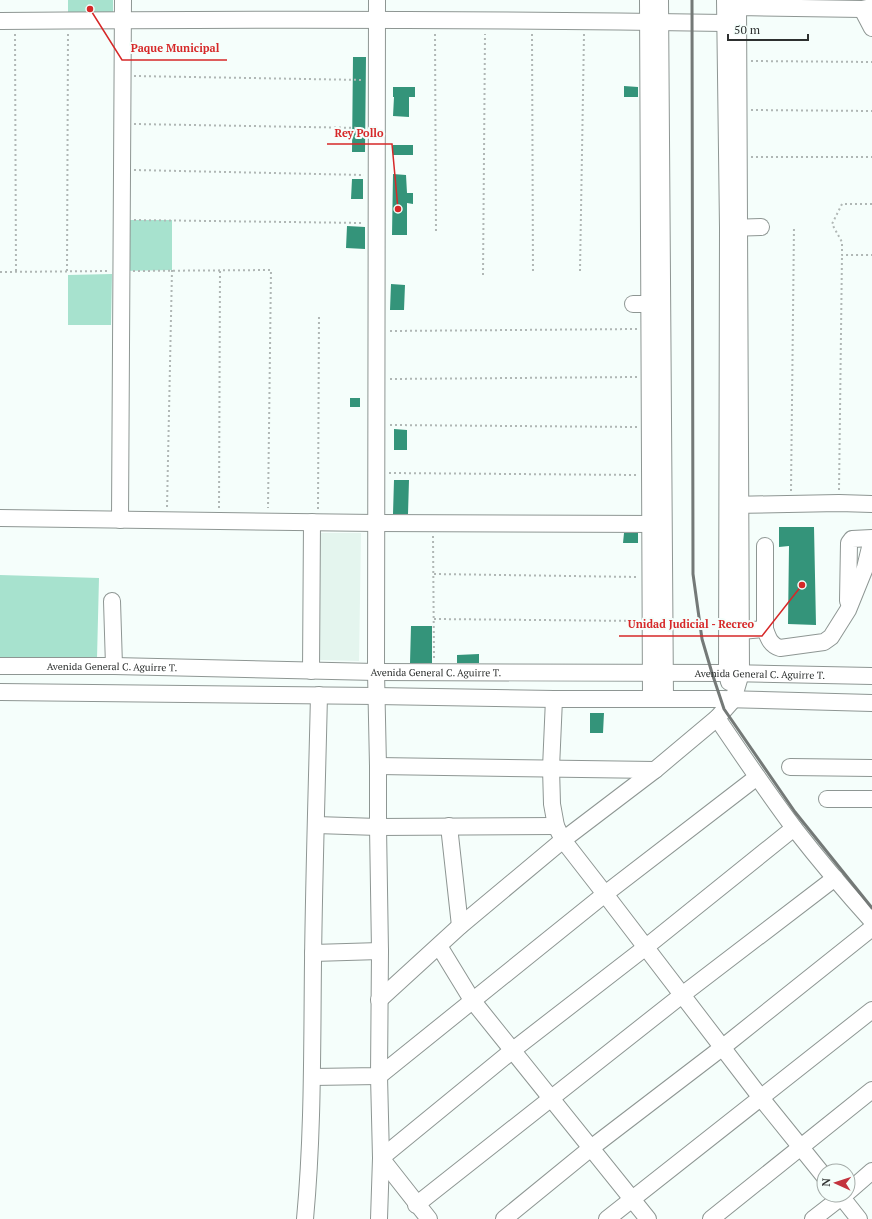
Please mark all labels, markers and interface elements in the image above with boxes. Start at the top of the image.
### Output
scale bar [728,16,808,42]
text: 50 m [734,22,761,37]
callout: Paque Municipal [122,37,227,60]
text: Paque Municipal [131,41,220,55]
callout: Rey Pollo [327,121,392,144]
text: Rey Pollo [335,126,384,140]
callout: Unidad Judicial - Recreo [619,613,762,636]
text: Unidad Judicial - Recreo [628,617,755,631]
street label: Avenida General C. Aguirre T. [47,660,178,674]
street label: Avenida General C. Aguirre T. [370,666,501,679]
street label: Avenida General C. Aguirre T. [695,667,826,682]
north arrow [816,1163,856,1203]
text: N [819,1177,833,1187]

